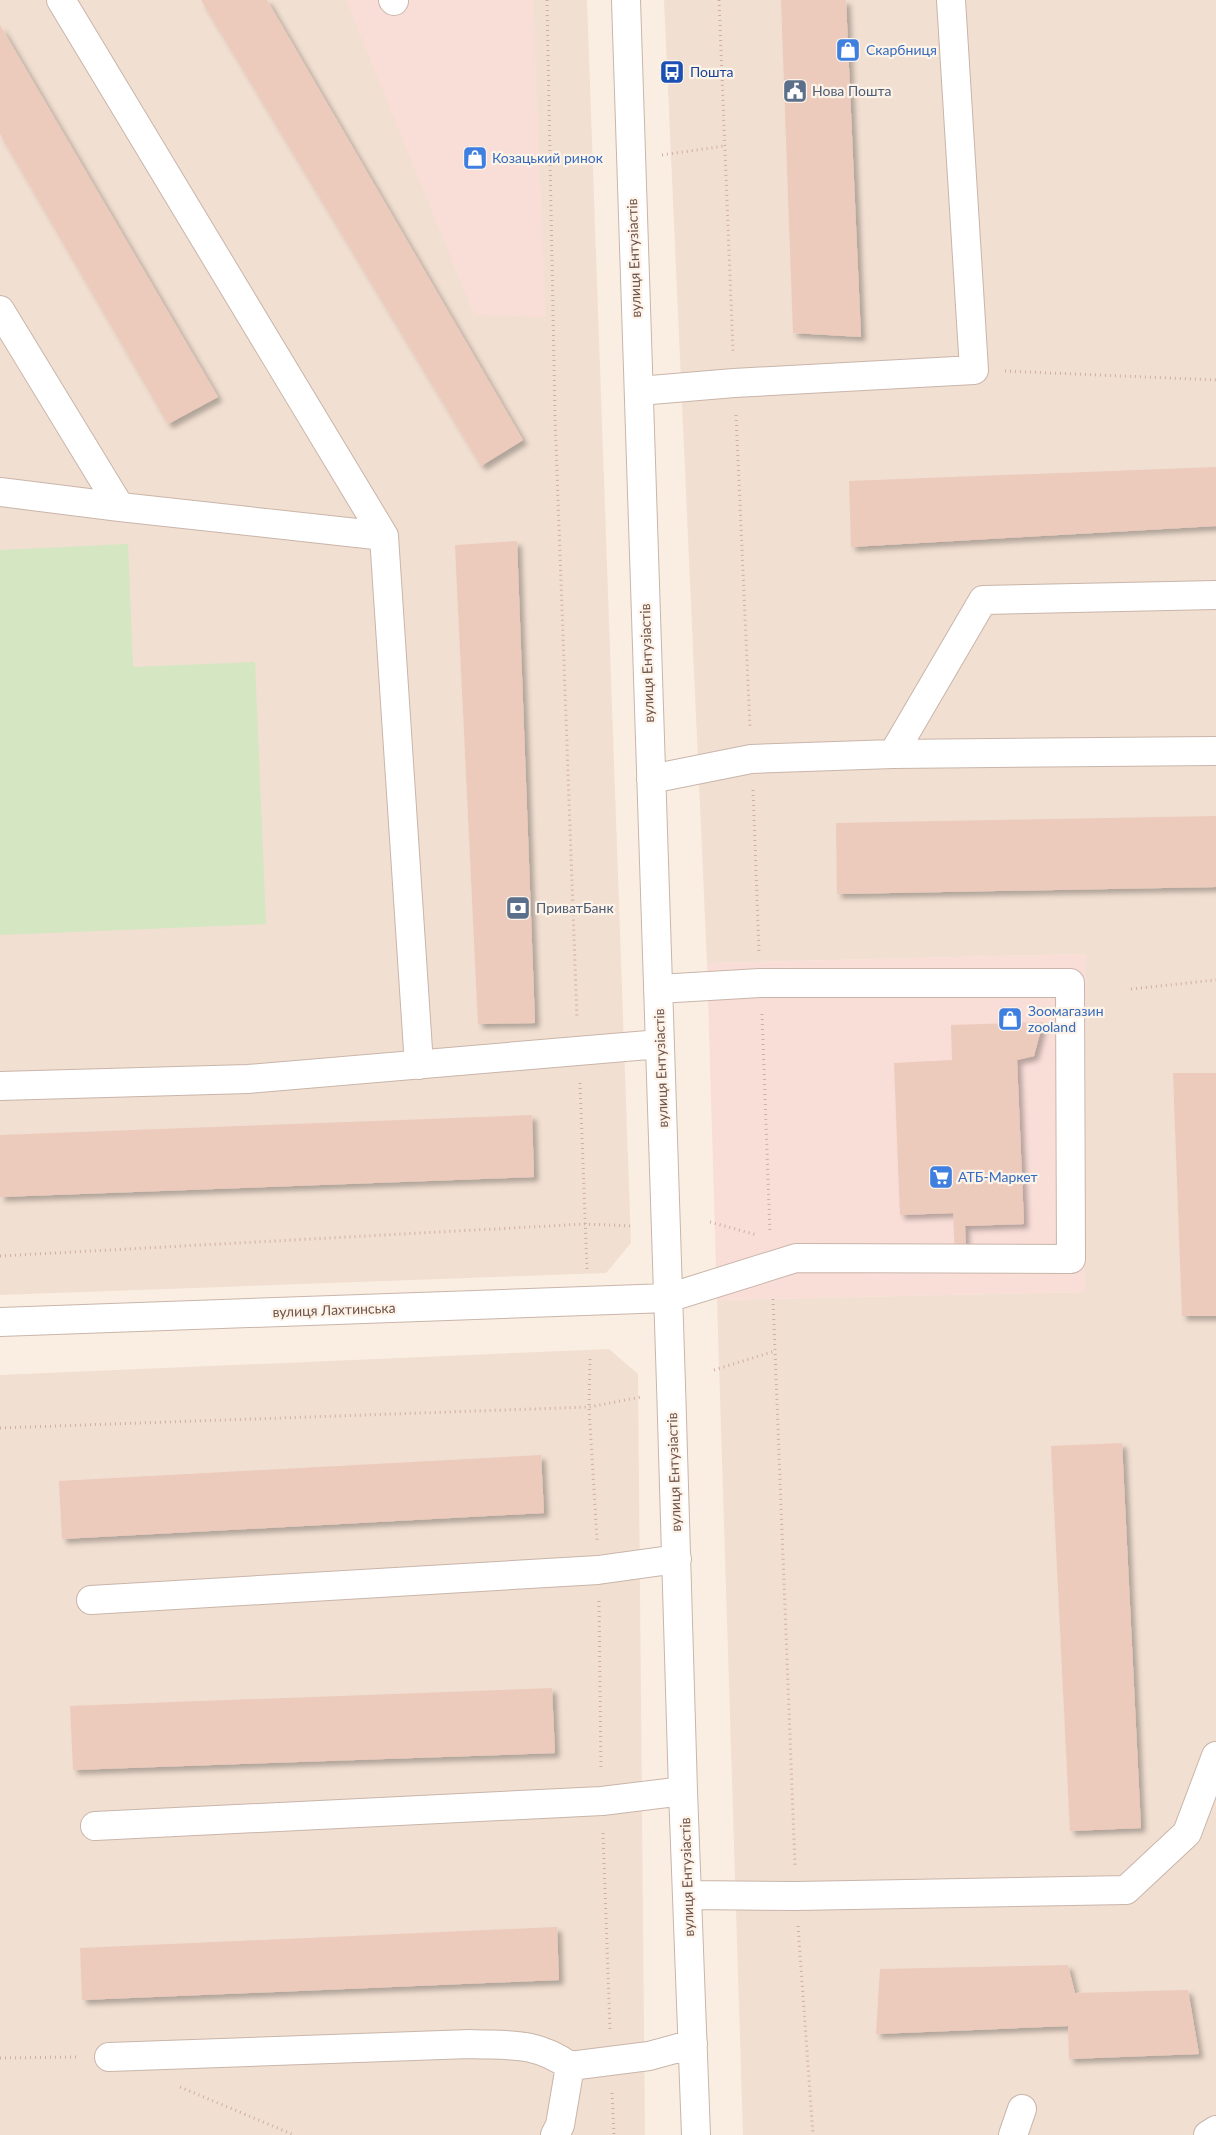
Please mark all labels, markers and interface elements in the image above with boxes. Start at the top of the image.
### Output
shop icon: Скарбниця [835,37,861,63]
place label: Скарбниця [866,41,937,58]
bus stop icon: Пошта [659,59,685,85]
place label: Пошта [690,63,734,80]
public building icon: Нова Пошта [782,78,808,104]
place label: Нова Пошта [812,82,891,99]
shop icon: Козацький ринок [462,145,488,171]
place label: Козацький ринок [492,149,604,166]
street label: вулиця Ентузіастів [623,198,644,318]
street label: вулиця Ентузіастів [636,603,657,723]
bank icon: ПриватБанк [505,895,531,921]
place label: ПриватБанк [536,899,614,916]
place label: Зоомагазин zooland [1028,1002,1104,1035]
shop icon: Зоомагазин zooland [997,1006,1023,1032]
street label: вулиця Ентузіастів [650,1008,671,1128]
supermarket icon: АТБ-Маркет [928,1164,954,1190]
place label: АТБ-Маркет [958,1168,1038,1185]
street label: вулиця Лахтинська [272,1299,396,1320]
street label: вулиця Ентузіастів [663,1412,684,1532]
street label: вулиця Ентузіастів [676,1817,697,1937]

